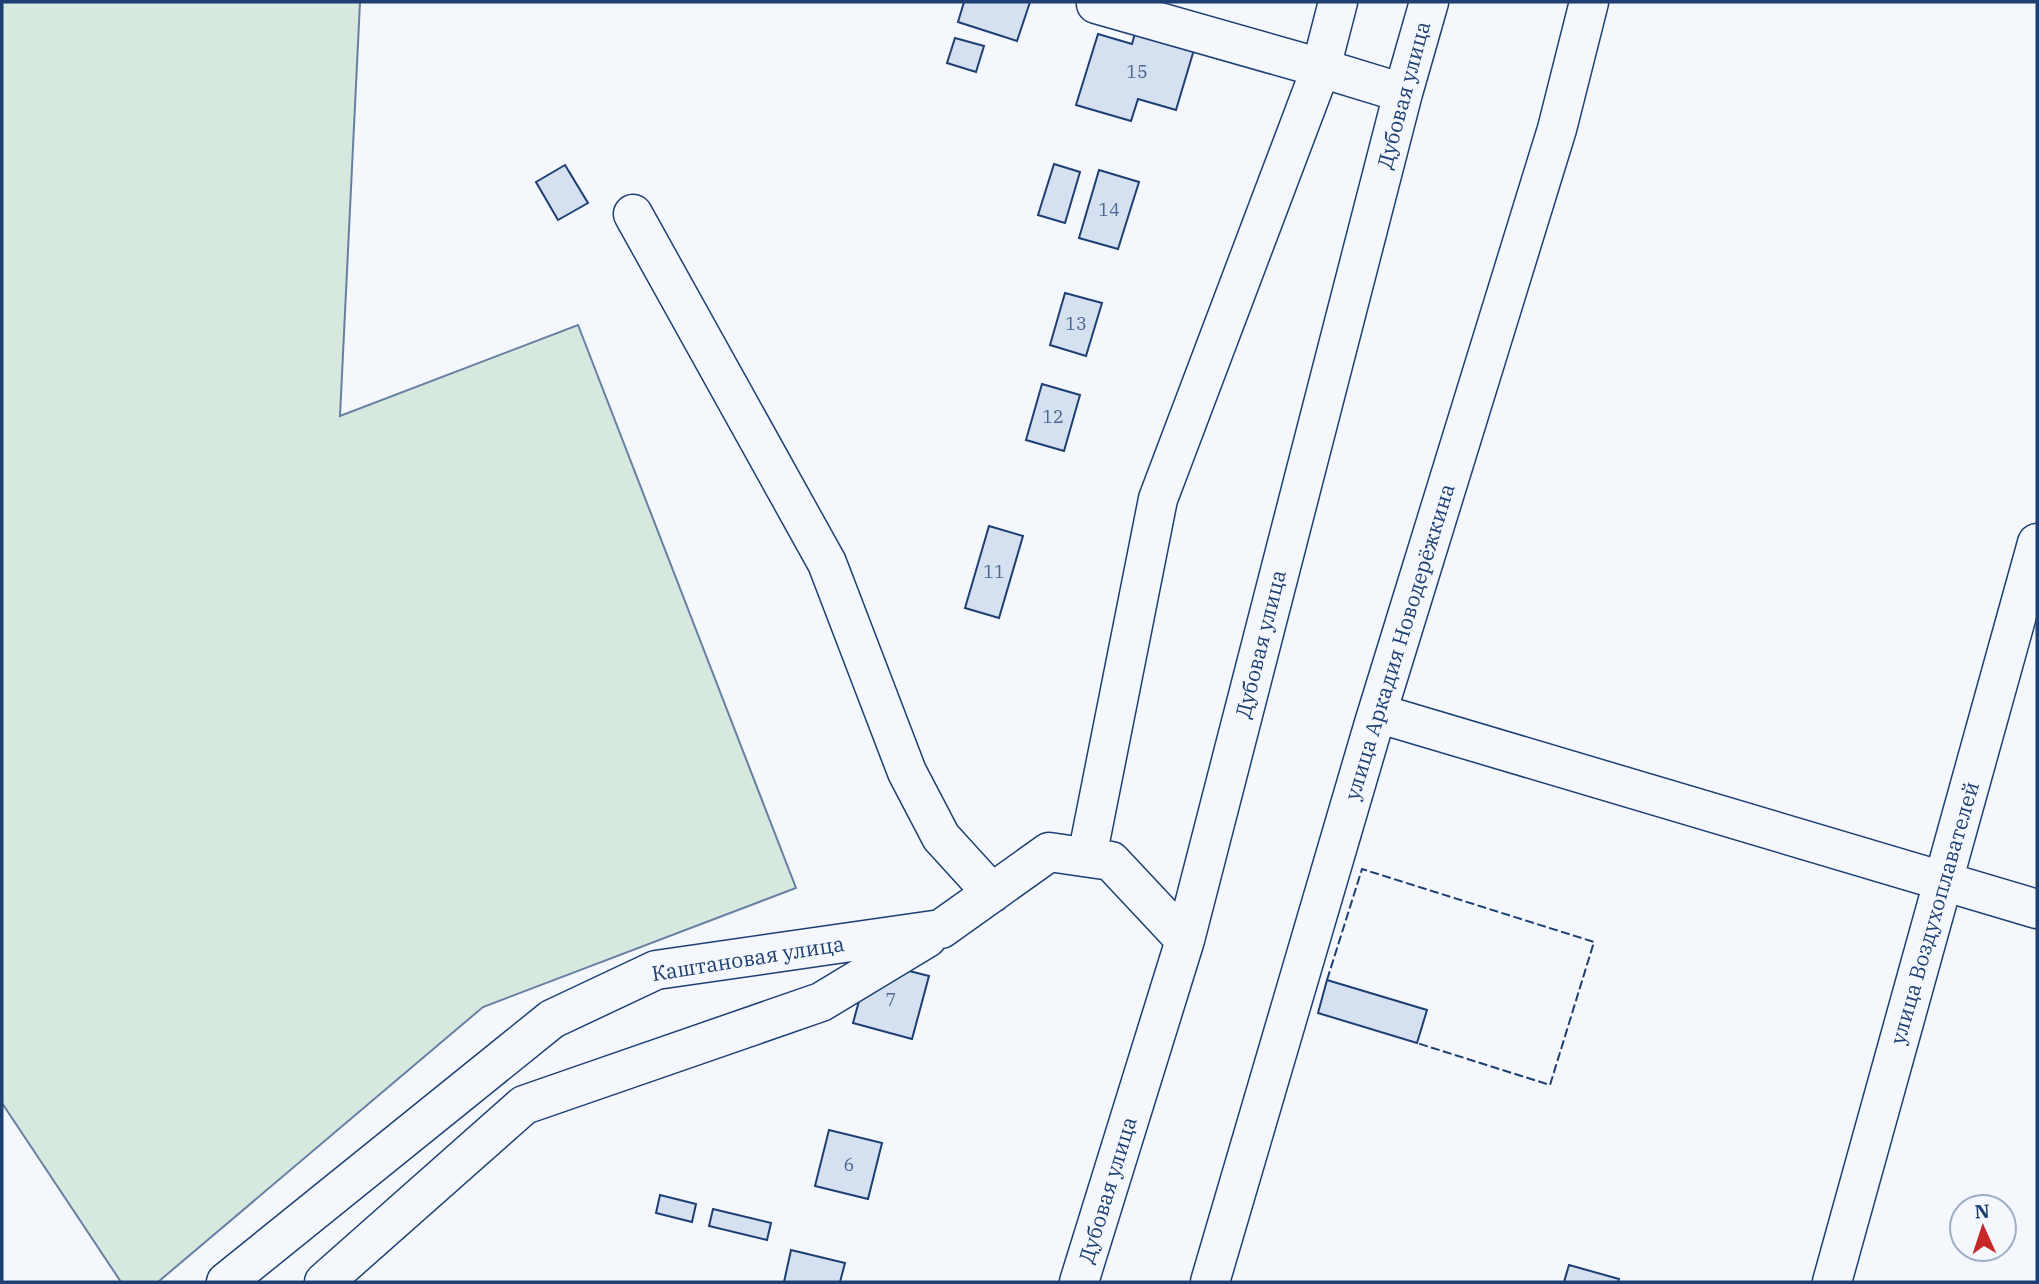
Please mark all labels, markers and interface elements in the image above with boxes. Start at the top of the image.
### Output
street label: Дубовая улица [1370,18,1436,172]
house number: 15 [1126,60,1148,83]
house number: 14 [1098,198,1120,221]
house number: 13 [1065,312,1087,335]
house number: 12 [1042,405,1064,428]
street label: улица Аркадия Новодерёжкина [1337,480,1461,803]
house number: 11 [983,560,1005,583]
street label: Дубовая улица [1228,567,1292,721]
street label: улица Воздухоплавателей [1883,778,1985,1047]
street label: Каштановая улица [650,929,846,987]
house number: 7 [886,988,896,1011]
street label: Дубовая улица [1071,1113,1143,1266]
house number: 6 [844,1153,854,1176]
north arrow [1948,1193,2018,1263]
text: N [1974,1199,1990,1223]

